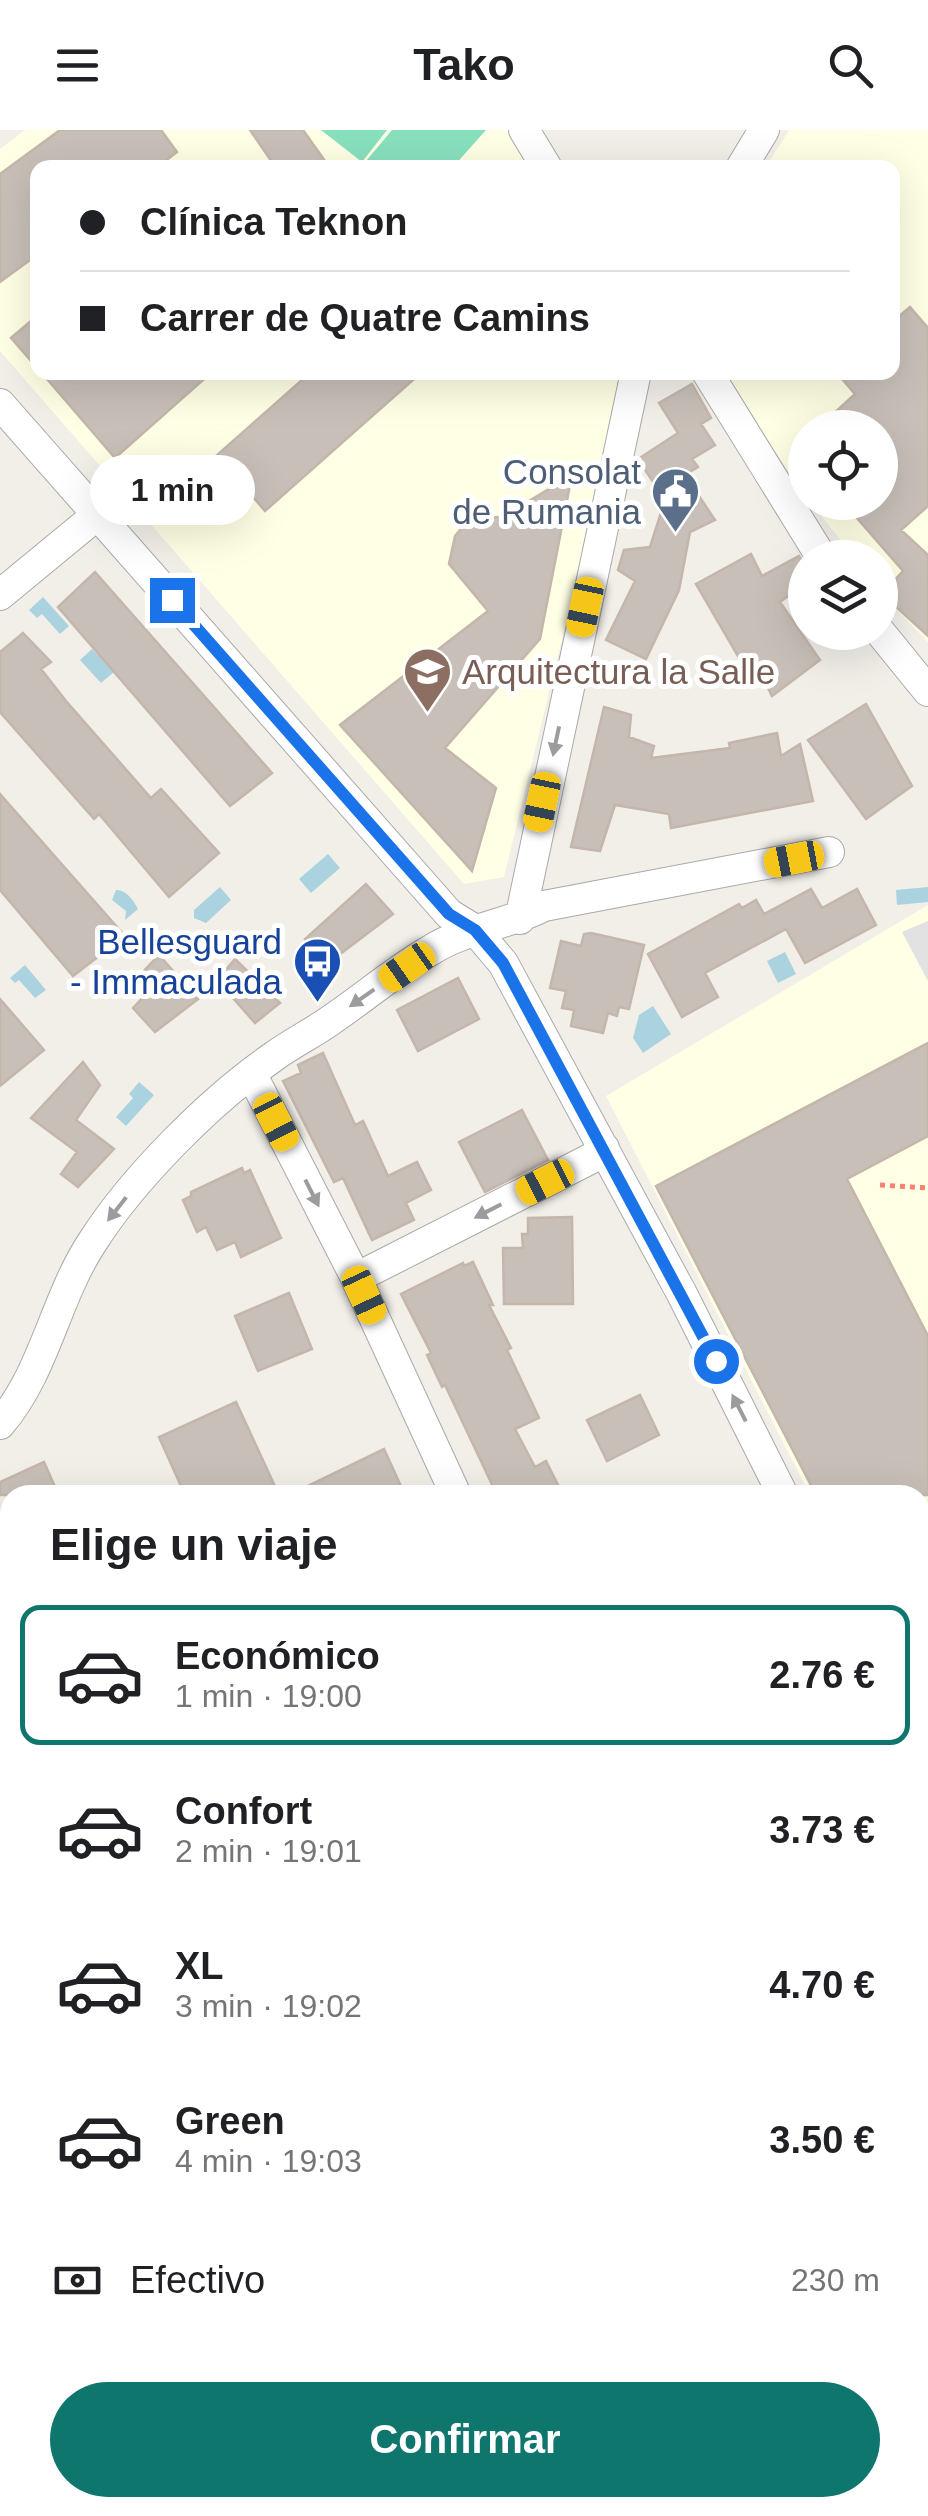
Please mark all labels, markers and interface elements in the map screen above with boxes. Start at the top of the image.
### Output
icon: menu [50,38,105,93]
icon: search [823,38,878,93]
text: Tako [413,39,515,90]
text: Clínica Teknon [140,201,407,243]
text: Carrer de Quatre Camins [140,297,590,339]
map controls [788,410,898,650]
button: locate [788,410,898,520]
place label: Consolat de Rumania [452,452,642,531]
callout: 1 min [90,455,254,525]
public building icon: Consolat de Rumania [650,466,702,534]
text: 1 min [131,472,214,508]
button: layers [788,540,898,650]
car [564,575,606,639]
route end [150,578,195,623]
school or university icon: Arquitectura la Salle [401,646,453,714]
place label: Arquitectura la Salle [462,652,775,691]
one-way arrow [548,726,563,757]
car [521,770,563,834]
car [762,839,826,879]
place label: Bellesguard - Immaculada [70,922,283,1001]
bus stop icon: Bellesguard - Immaculada [291,936,343,1004]
car [374,938,440,996]
one-way arrow [349,988,375,1008]
car [249,1088,303,1156]
car [511,1155,579,1209]
one-way arrow [304,1178,321,1207]
one-way arrow [107,1196,128,1222]
one-way arrow [473,1202,502,1219]
car [338,1261,390,1329]
route start [694,1339,739,1384]
one-way arrow [731,1393,748,1422]
text: Elige un viaje [50,1519,338,1570]
icon: car [55,1630,145,1720]
text: Económico [175,1635,380,1677]
text: 2.76 € [769,1654,875,1696]
text: 1 min · 19:00 [175,1678,362,1714]
icon: car [55,1785,145,1875]
text: Confort [175,1790,312,1832]
text: 3.73 € [769,1809,875,1851]
text: 2 min · 19:01 [175,1833,362,1869]
icon: car [55,1940,145,2030]
text: XL [175,1945,224,1987]
text: 4.70 € [769,1964,875,2006]
text: 3 min · 19:02 [175,1988,362,2024]
icon: car [55,2095,145,2185]
text: Green [175,2100,285,2142]
text: 3.50 € [769,2119,875,2161]
text: 4 min · 19:03 [175,2143,362,2179]
icon: cash [50,2253,105,2308]
text: Efectivo [130,2259,265,2301]
text: 230 m [791,2262,880,2298]
button: Confirmar [50,2382,880,2497]

